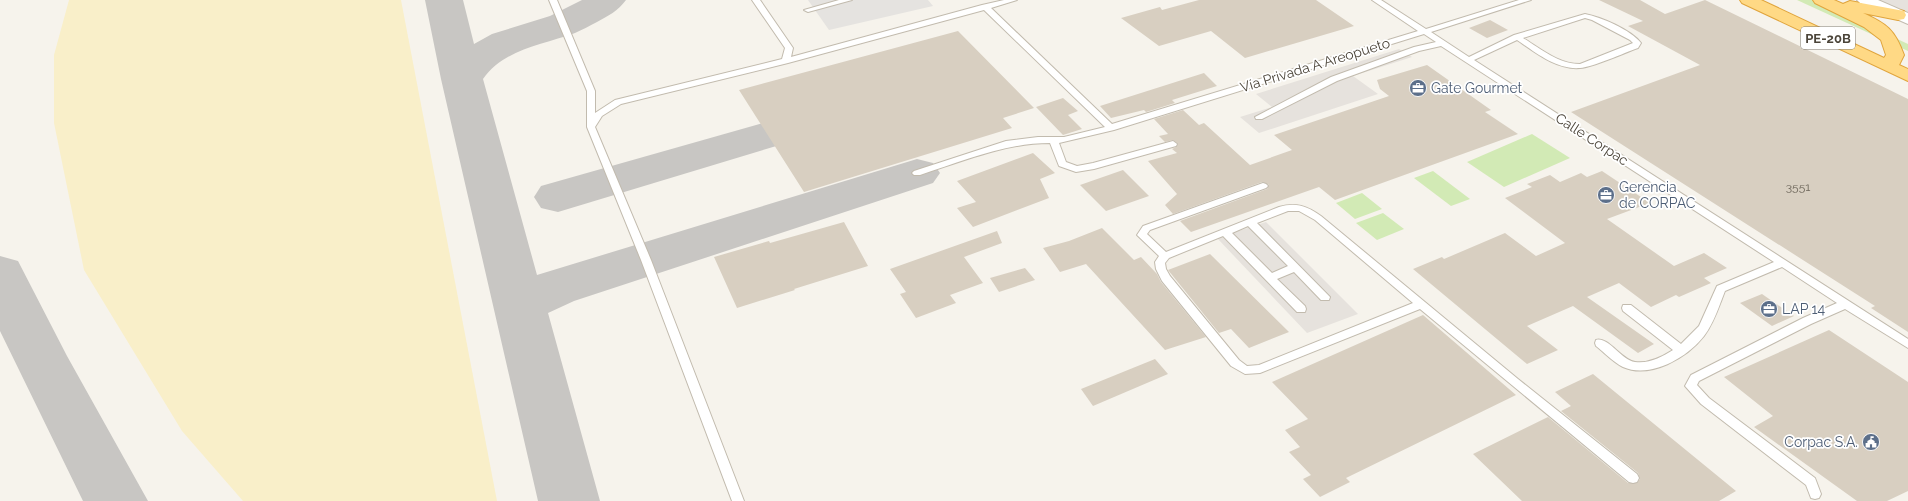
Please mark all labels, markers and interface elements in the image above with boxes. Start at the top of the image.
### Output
road number: PE-20B [1801,27,1855,49]
street label: Vía Privada A Areopueto [1238,35,1392,95]
office icon: Gate Gourmet [1408,78,1428,98]
place label: Gate Gourmet [1431,80,1523,96]
street label: Calle Corpac [1553,110,1632,169]
place label: Gerencia de CORPAC [1619,179,1696,211]
house number: 3551 [1786,180,1810,194]
office icon: Gerencia de CORPAC [1596,185,1616,205]
office icon: LAP 14 [1759,299,1779,319]
place label: LAP 14 [1782,301,1826,317]
public building icon: Corpac S.A. [1861,432,1881,452]
place label: Corpac S.A. [1784,434,1858,450]

